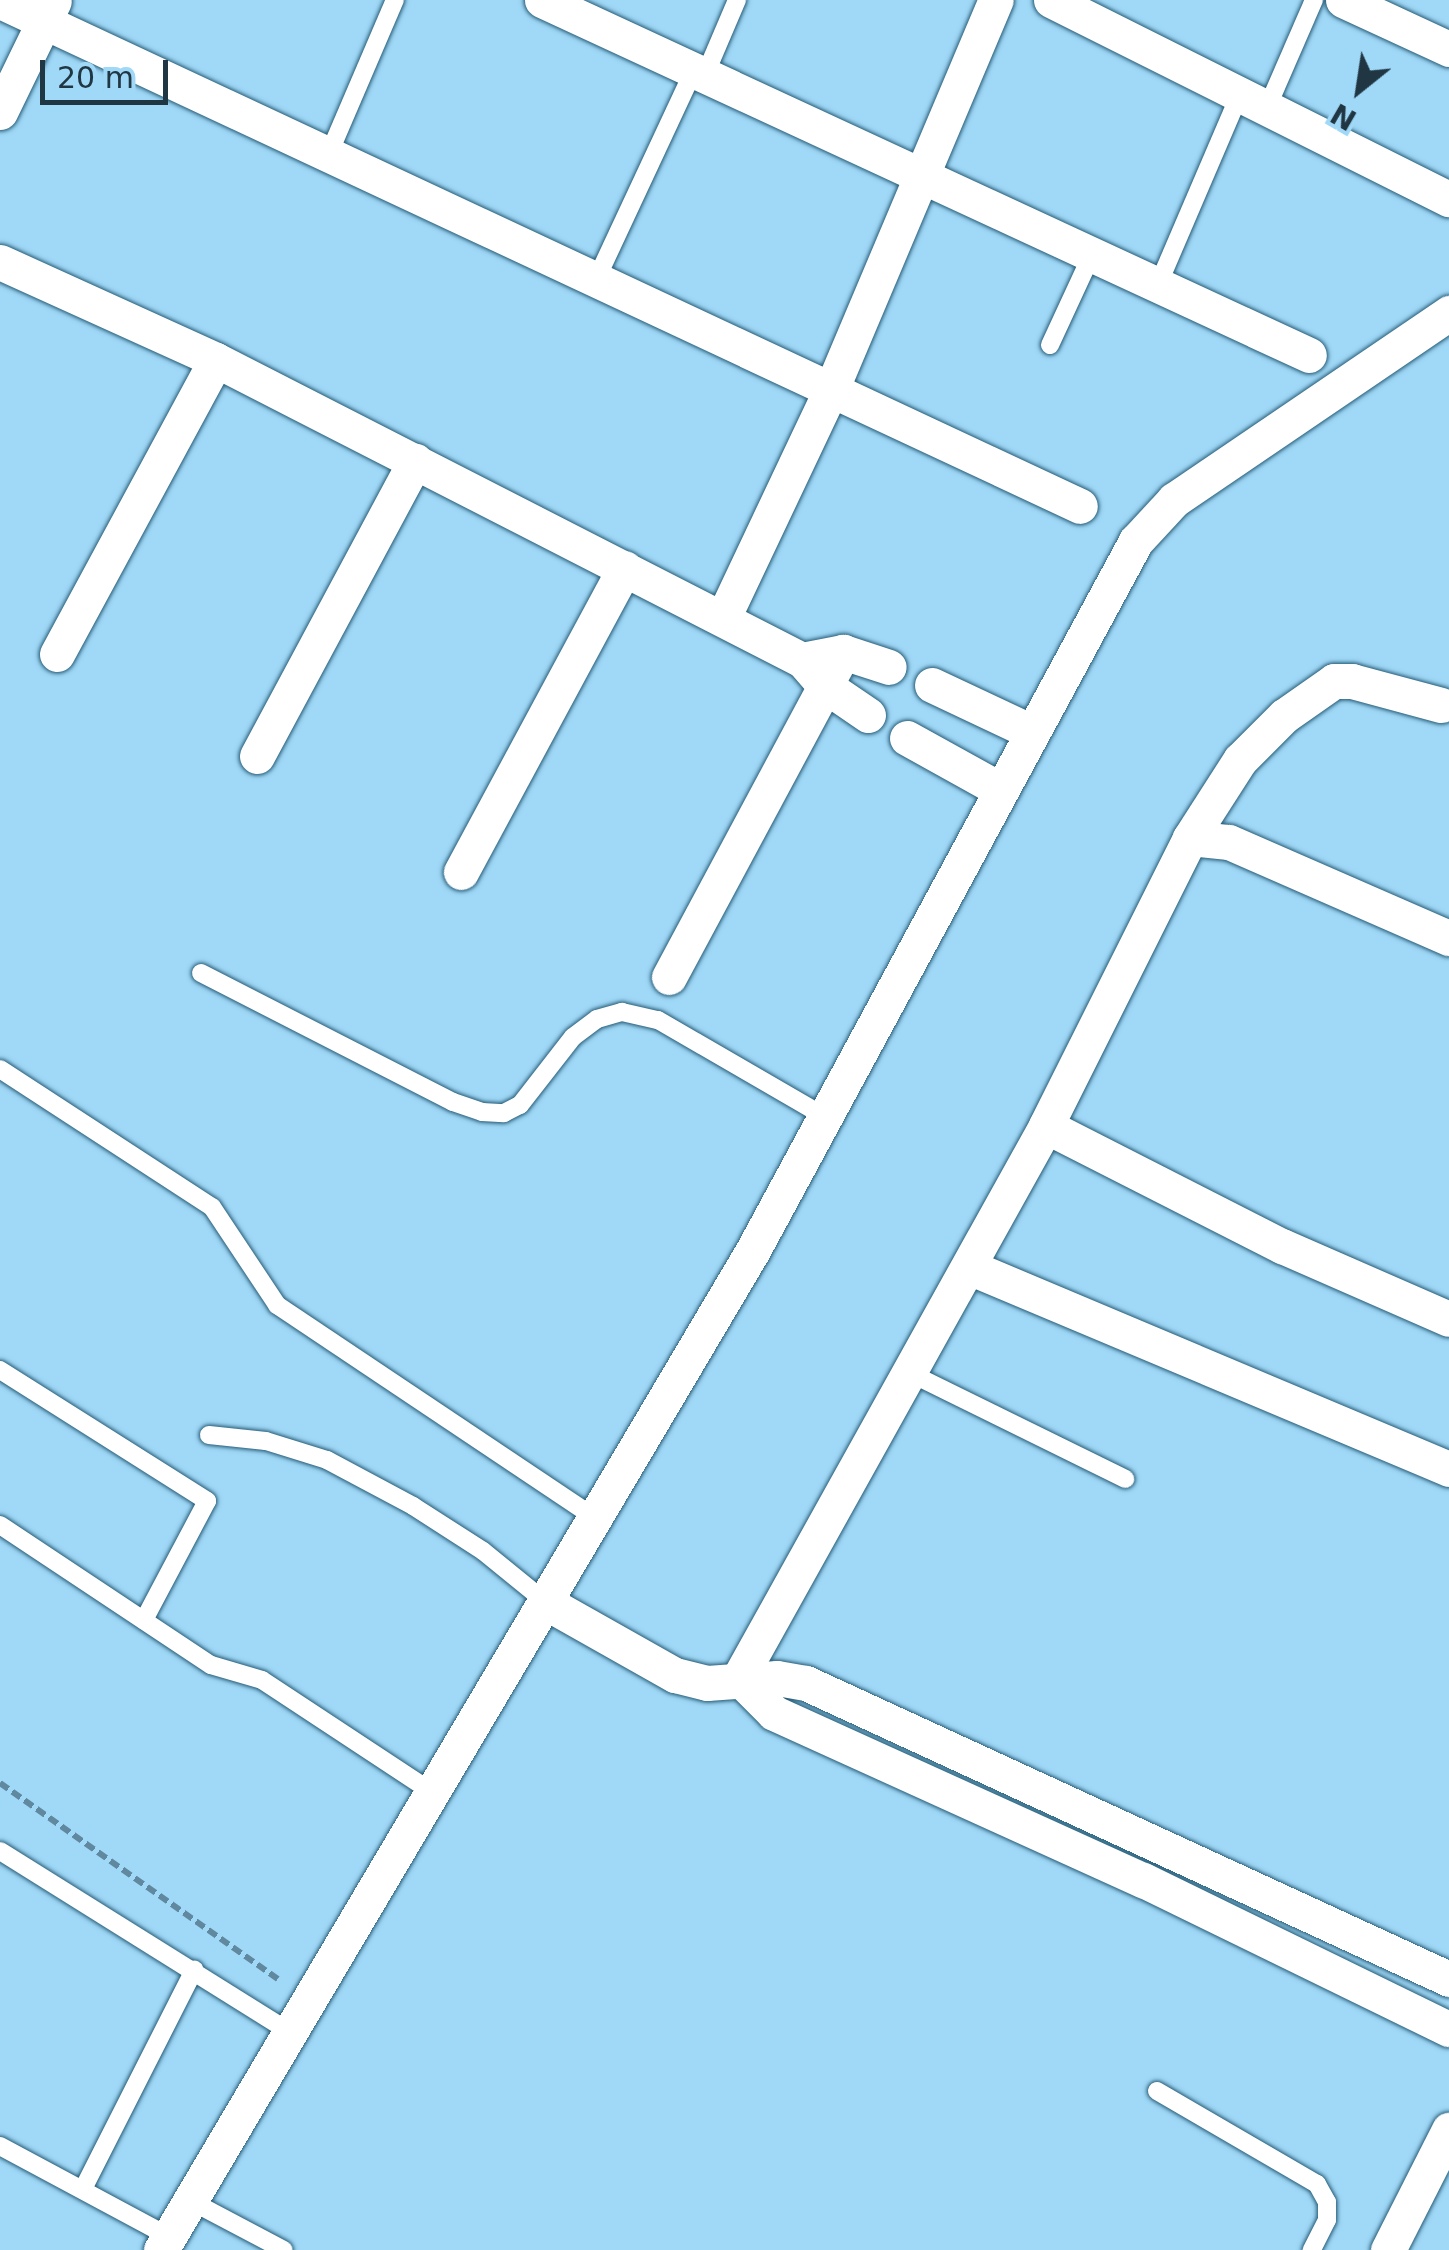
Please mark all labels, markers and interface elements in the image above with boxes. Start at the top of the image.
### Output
scale bar [45,40,172,102]
north arrow [1309,40,1409,140]
text: 20 m [57,60,134,95]
text: N [1325,96,1362,137]

